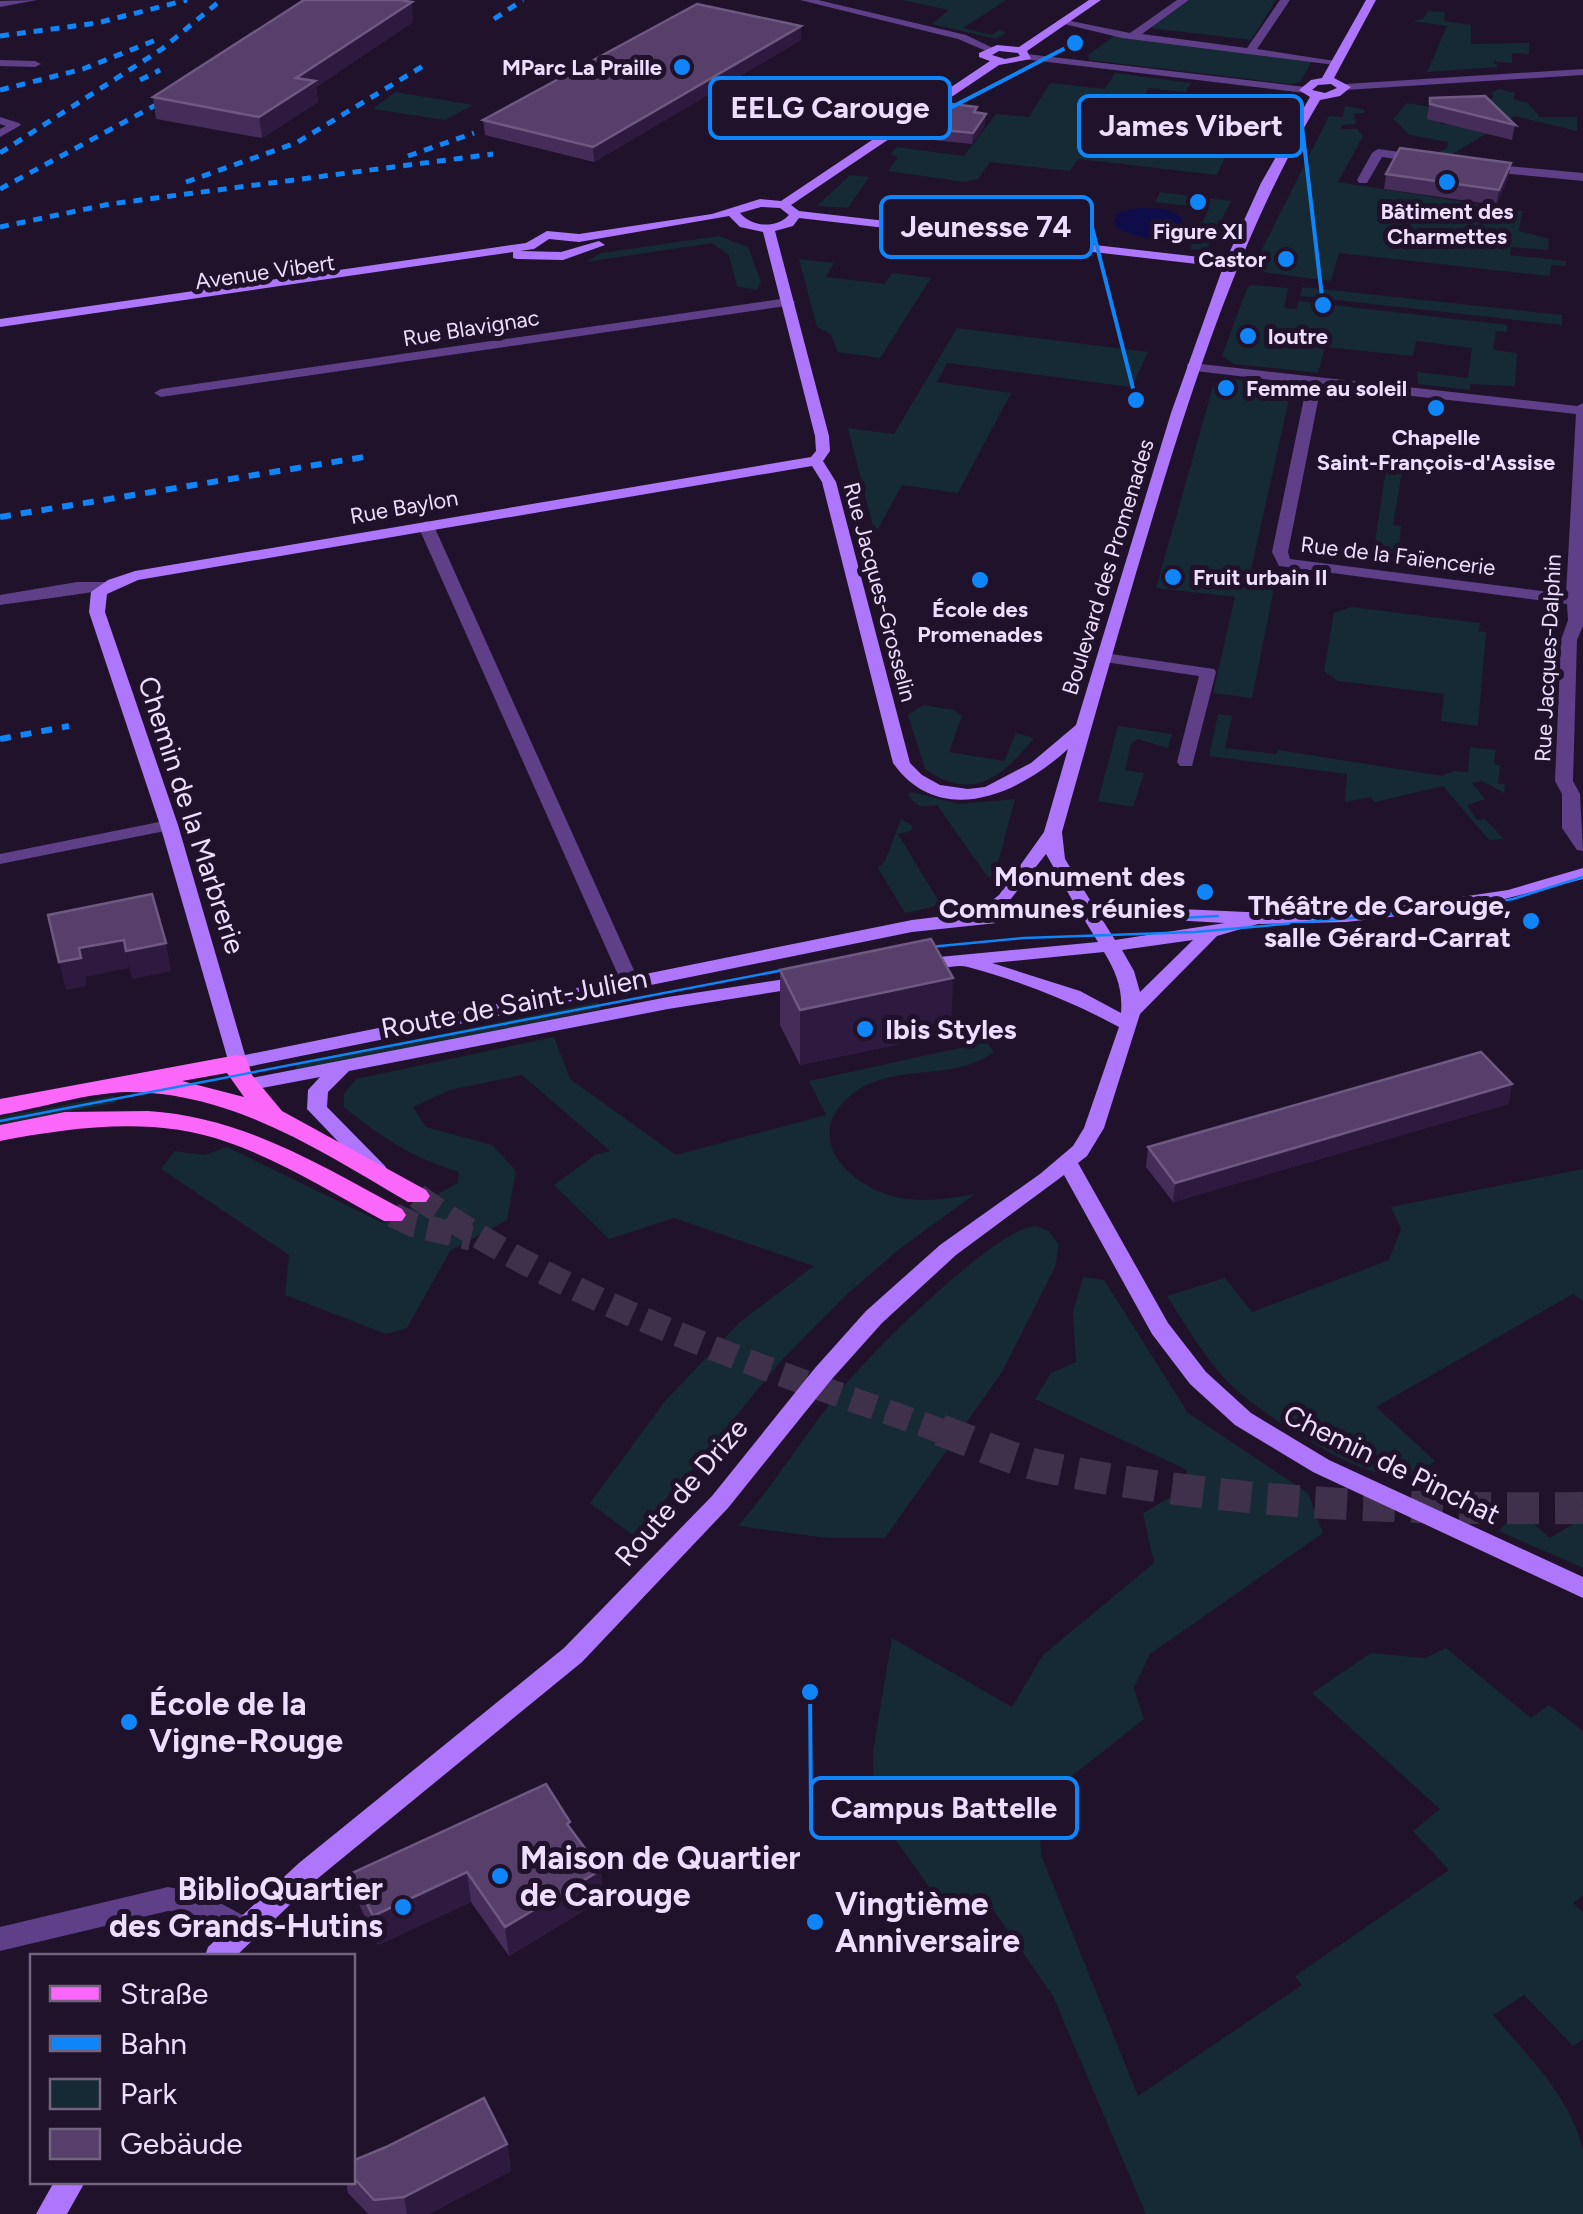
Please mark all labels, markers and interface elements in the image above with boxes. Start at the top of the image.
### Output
place label: MParc La Praille [502,54,662,81]
marker: MParc La Praille [671,56,693,78]
callout: EELG Carouge [710,78,950,138]
text: EELG Carouge [730,89,930,126]
callout: James Vibert [1079,96,1302,156]
text: James Vibert [1099,107,1283,144]
marker: Bâtiment des Charmettes [1436,171,1458,193]
marker: Figure XI [1187,191,1209,213]
callout: Jeunesse 74 [881,197,1092,257]
place label: Bâtiment des Charmettes [1380,198,1514,250]
text: Jeunesse 74 [900,208,1072,245]
place label: Figure XI [1153,218,1243,245]
place label: Castor [1198,246,1267,273]
marker: Castor [1275,248,1297,270]
street label: Avenue Vibert [193,249,337,295]
street label: Rue Blavignac [401,304,541,352]
place label: loutre [1268,323,1328,350]
marker: loutre [1237,325,1259,347]
place label: Femme au soleil [1246,375,1407,402]
marker: Femme au soleil [1215,377,1237,399]
marker: Chapelle Saint-François-d'Assise [1425,397,1447,419]
place label: Chapelle Saint-François-d'Assise [1317,424,1555,476]
street label: Boulevard des Promenades [1056,436,1160,698]
street label: Rue Jacques-Grosselin [838,479,922,705]
street label: Rue Baylon [348,484,460,530]
street label: Rue de la Faïencerie [1299,531,1497,581]
street label: Rue Jacques-Dalphin [1529,553,1567,763]
place label: Fruit urbain II [1193,564,1328,591]
marker: Fruit urbain II [1162,566,1184,588]
marker: École des Promenades [969,569,991,591]
place label: École des Promenades [917,596,1043,648]
street label: Chemin de la Marbrerie [131,672,253,958]
place label: Monument des Communes réunies [939,859,1185,925]
marker: Monument des Communes réunies [1194,881,1216,903]
place label: Théâtre de Carouge, salle Gérard-Carrat [1248,888,1511,954]
marker: Théâtre de Carouge, salle Gérard-Carrat [1520,910,1542,932]
street label: Route de Saint-Julien [378,961,650,1045]
place label: Ibis Styles [885,1012,1017,1046]
marker: Ibis Styles [854,1018,876,1040]
street label: Chemin de Pinchat [1278,1397,1506,1531]
street label: Route de Drize [607,1411,755,1573]
place label: École de la Vigne-Rouge [149,1685,343,1760]
marker: École de la Vigne-Rouge [118,1711,140,1733]
callout: Campus Battelle [811,1778,1077,1838]
text: Campus Battelle [831,1789,1058,1826]
place label: Maison de Quartier de Carouge [520,1839,800,1914]
marker: Maison de Quartier de Carouge [489,1865,511,1887]
place label: BiblioQuartier des Grands-Hutins [109,1870,383,1945]
place label: Vingtième Anniversaire [835,1885,1020,1960]
marker: BiblioQuartier des Grands-Hutins [392,1896,414,1918]
marker: Vingtième Anniversaire [804,1911,826,1933]
legend [30,1954,355,2184]
text: Straße [120,1975,209,2012]
text: Bahn [120,2025,187,2062]
text: Park [120,2075,178,2112]
text: Gebäude [120,2125,243,2162]

